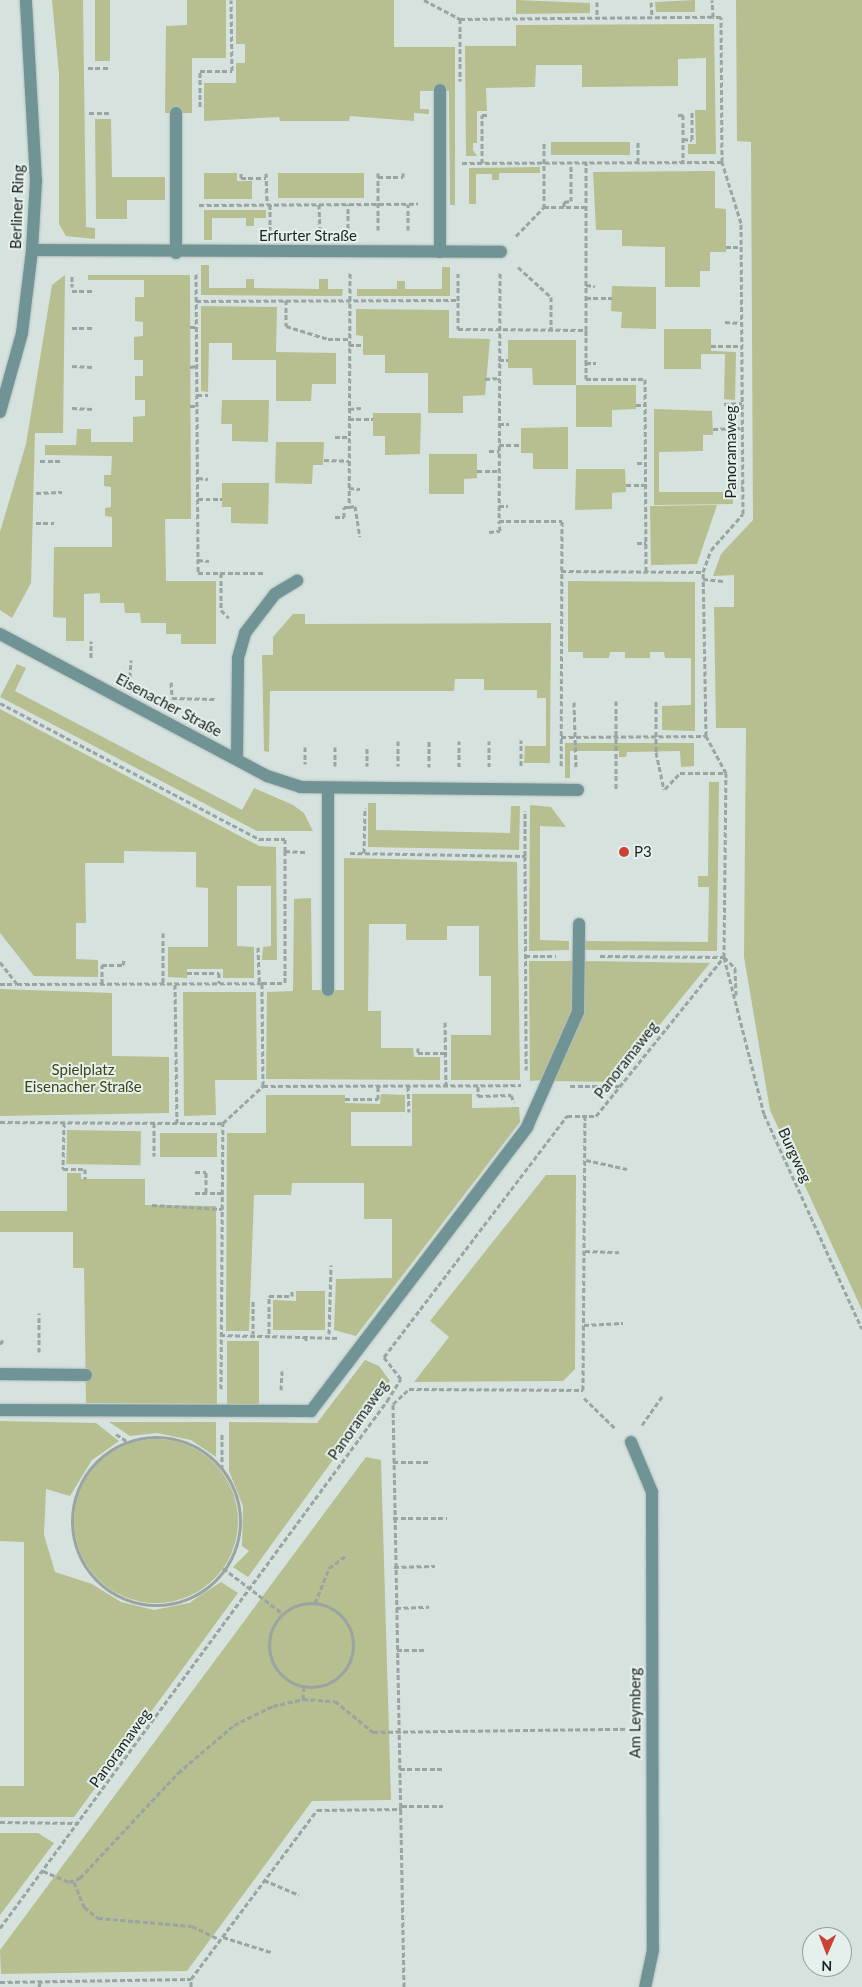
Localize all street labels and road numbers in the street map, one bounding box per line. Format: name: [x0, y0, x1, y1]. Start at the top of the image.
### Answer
street label: Berliner Ring: [7, 164, 27, 250]
street label: Erfurter Straße: [259, 227, 357, 245]
street label: Panoramaweg: [722, 405, 740, 499]
street label: Eisenacher Straße: [113, 669, 225, 741]
street label: Panoramaweg: [590, 1018, 662, 1102]
street label: Burgweg: [775, 1125, 815, 1185]
street label: Panoramaweg: [324, 1377, 392, 1463]
street label: Am Leymberg: [626, 1668, 644, 1758]
street label: Panoramaweg: [85, 1705, 155, 1791]

